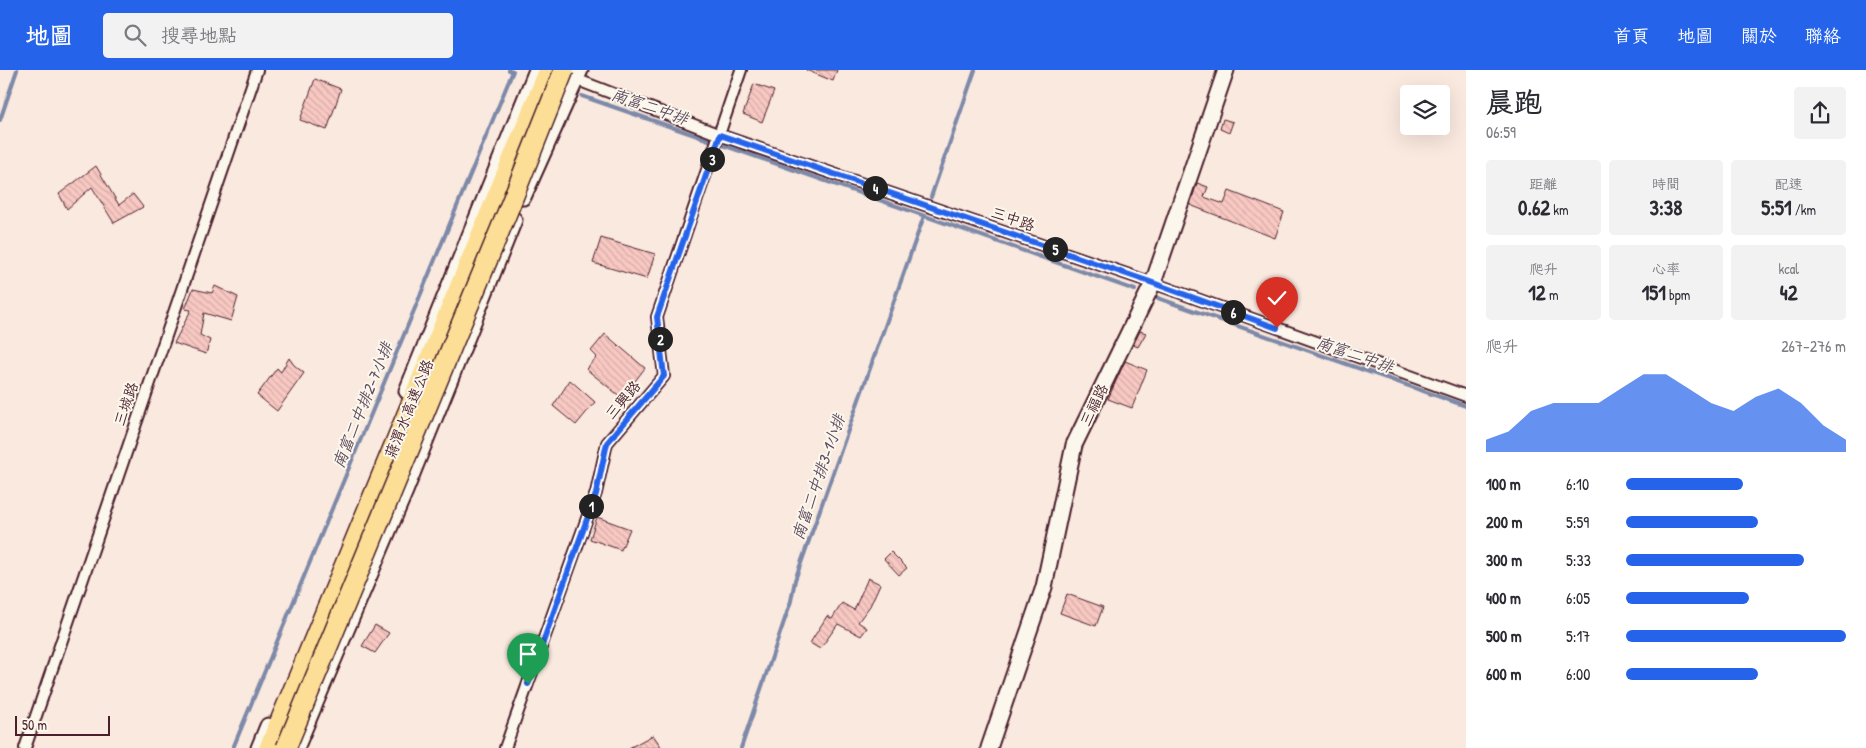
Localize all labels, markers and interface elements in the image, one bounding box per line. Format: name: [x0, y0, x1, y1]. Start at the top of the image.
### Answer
search box: [103, 13, 453, 58]
text: 地圖: [25, 19, 73, 51]
icon: search: [121, 21, 149, 49]
text: 搜尋地點: [161, 22, 237, 48]
text: 首頁: [1613, 23, 1649, 48]
text: 地圖: [1677, 23, 1713, 48]
text: 關於: [1741, 23, 1777, 48]
text: 聯絡: [1805, 23, 1841, 48]
water label: 南富二中排: [609, 83, 693, 130]
text: 晨跑: [1486, 83, 1542, 121]
map controls: [1400, 85, 1450, 135]
button: layers: [1400, 85, 1450, 135]
button: share: [1794, 87, 1846, 139]
text: 06:59: [1486, 121, 1516, 143]
pin: 3: [700, 146, 724, 172]
text: 3: [709, 150, 716, 169]
text: 距離: [1529, 174, 1557, 193]
text: 時間: [1652, 174, 1680, 193]
text: 配速: [1775, 174, 1803, 193]
pin: 4: [862, 176, 888, 200]
text: 4: [873, 179, 878, 198]
text: 0.62: [1518, 193, 1550, 222]
text: 3:38: [1650, 193, 1682, 222]
text: 5:51: [1761, 193, 1792, 222]
text: km: [1550, 200, 1569, 219]
text: /km: [1792, 200, 1816, 219]
street label: 三中路: [988, 201, 1038, 236]
pin: 5: [1042, 236, 1068, 262]
text: 5: [1053, 240, 1058, 259]
text: 爬升: [1529, 259, 1557, 278]
text: 心率: [1652, 259, 1680, 278]
text: kcal: [1778, 259, 1799, 278]
pin: [1256, 277, 1298, 328]
text: 12: [1528, 278, 1546, 307]
text: 151: [1642, 278, 1666, 307]
text: 42: [1780, 278, 1798, 307]
icon: check: [1263, 284, 1291, 312]
text: m: [1546, 285, 1558, 304]
text: bpm: [1666, 285, 1690, 304]
pin: 6: [1220, 300, 1246, 324]
text: 6: [1231, 303, 1236, 322]
pin: 2: [648, 326, 672, 352]
text: 2: [657, 330, 664, 349]
water label: 南富二中排: [1314, 331, 1398, 378]
text: 爬升: [1486, 335, 1518, 357]
text: 267–276 m: [1781, 335, 1846, 357]
water label: 南富二中排2-7小排: [327, 337, 398, 471]
street label: 蔣渭水高速公路: [379, 356, 438, 461]
street label: 三興路: [600, 376, 645, 424]
street label: 三城路: [108, 379, 143, 429]
street label: 三福路: [1074, 380, 1113, 430]
water label: 南富二中排3-1小排: [786, 409, 850, 543]
text: 100 m: [1486, 473, 1521, 495]
text: 6:10: [1566, 473, 1589, 495]
pin: 1: [578, 494, 604, 518]
text: 1: [589, 497, 594, 516]
text: 200 m: [1486, 511, 1522, 533]
text: 5:59: [1566, 511, 1589, 533]
text: 300 m: [1486, 549, 1522, 571]
text: 5:33: [1566, 549, 1591, 571]
text: 400 m: [1486, 587, 1521, 609]
text: 6:05: [1566, 587, 1590, 609]
text: 500 m: [1486, 625, 1522, 647]
text: 5:17: [1566, 625, 1590, 647]
pin: [507, 633, 549, 684]
icon: arrive: [514, 640, 542, 668]
text: 600 m: [1486, 663, 1521, 685]
text: 6:00: [1566, 663, 1590, 685]
scale bar: [15, 713, 110, 736]
text: 50 m: [22, 715, 47, 734]

